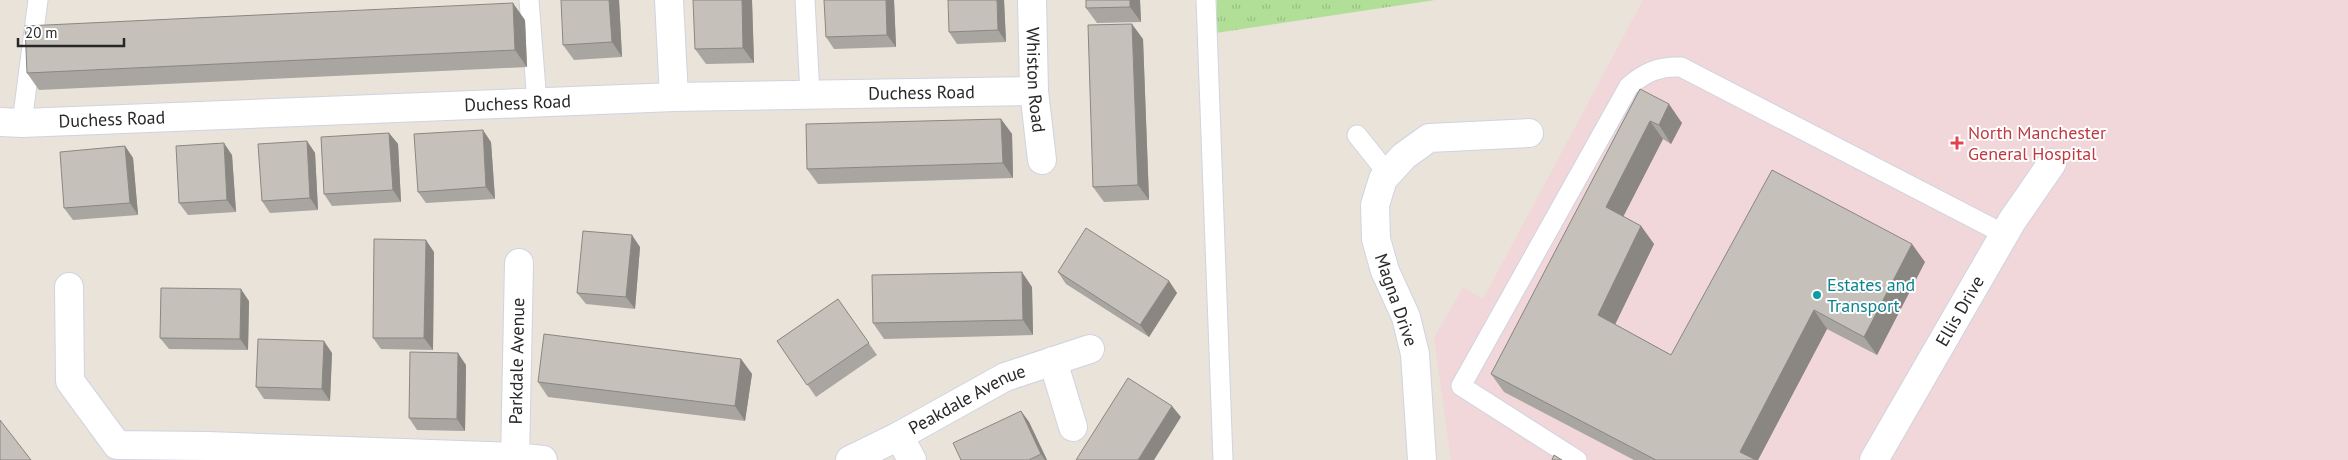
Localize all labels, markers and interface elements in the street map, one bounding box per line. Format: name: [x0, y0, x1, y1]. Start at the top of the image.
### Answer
scale bar: [18, 15, 124, 47]
text: 20 m: [25, 23, 58, 42]
street label: Whiston Road: [1022, 27, 1051, 134]
street label: Duchess Road: [868, 80, 975, 105]
street label: Duchess Road: [464, 89, 571, 116]
street label: Duchess Road: [58, 105, 166, 133]
place label: North Manchester General Hospital: [1968, 121, 2106, 165]
marker: North Manchester General Hospital: [1950, 136, 1964, 150]
street label: Magna Drive: [1370, 250, 1423, 349]
street label: Ellis Drive: [1930, 271, 1989, 350]
place label: Estates and Transport: [1827, 273, 1915, 317]
marker: Estates and Transport: [1811, 289, 1823, 301]
street label: Parkdale Avenue: [504, 297, 529, 425]
street label: Peakdale Avenue: [904, 359, 1028, 439]

